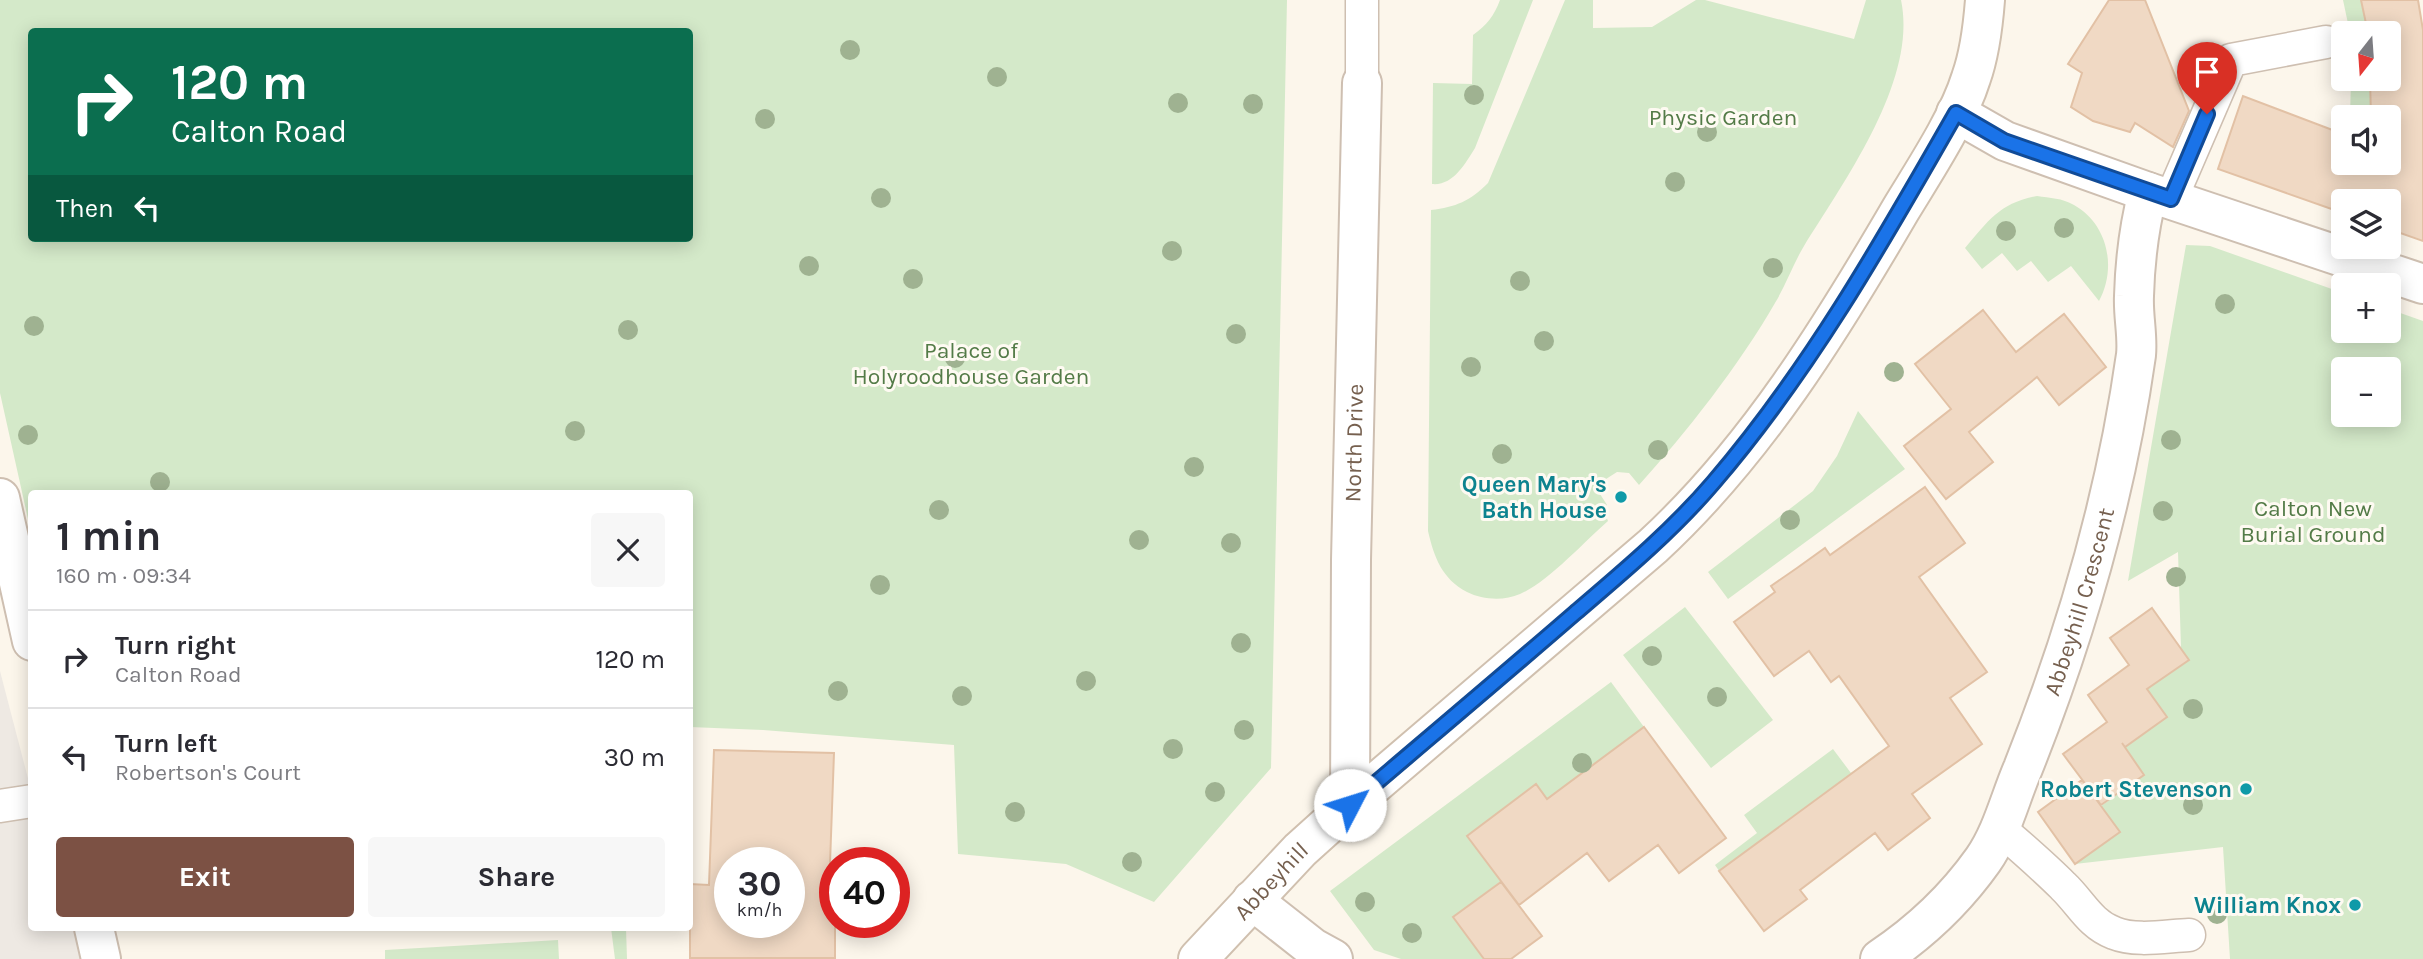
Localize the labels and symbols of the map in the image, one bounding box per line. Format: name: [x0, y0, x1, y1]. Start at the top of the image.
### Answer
north arrow: [2331, 21, 2401, 91]
pin: [2177, 42, 2237, 114]
park label: Physic Garden: [1649, 104, 1797, 131]
park label: Palace of Holyroodhouse Garden: [852, 337, 1090, 390]
street label: North Drive: [1339, 384, 1369, 503]
place label: Queen Mary's Bath House: [1462, 471, 1607, 524]
marker: Queen Mary's Bath House: [1613, 489, 1629, 505]
park label: Calton New Burial Ground: [2240, 495, 2386, 548]
street label: Abbeyhill Crescent: [2038, 505, 2120, 699]
position arrow: [1313, 768, 1387, 842]
place label: Robert Stevenson: [2040, 776, 2232, 803]
marker: Robert Stevenson: [2238, 781, 2254, 797]
street label: Abbeyhill: [1228, 836, 1314, 925]
speed limit sign: 40: [819, 847, 910, 938]
place label: William Knox: [2194, 892, 2341, 919]
marker: William Knox: [2347, 897, 2363, 913]

